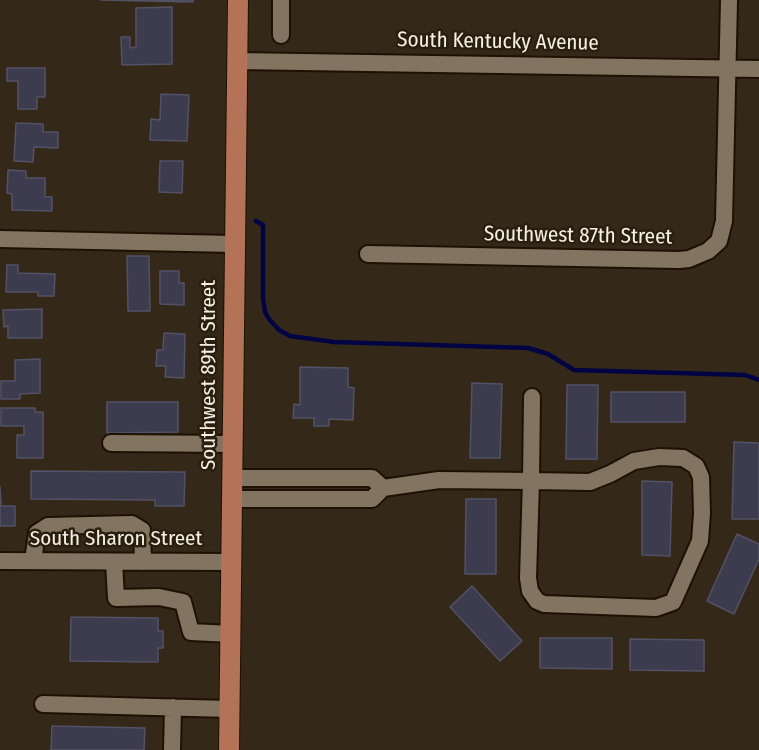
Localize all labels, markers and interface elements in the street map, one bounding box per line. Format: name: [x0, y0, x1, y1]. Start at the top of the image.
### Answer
street label: South Kentucky Avenue: [397, 28, 599, 56]
street label: Southwest 87th Street: [484, 222, 672, 250]
street label: Southwest 89th Street: [196, 280, 222, 470]
street label: South Sharon Street: [30, 526, 202, 552]

